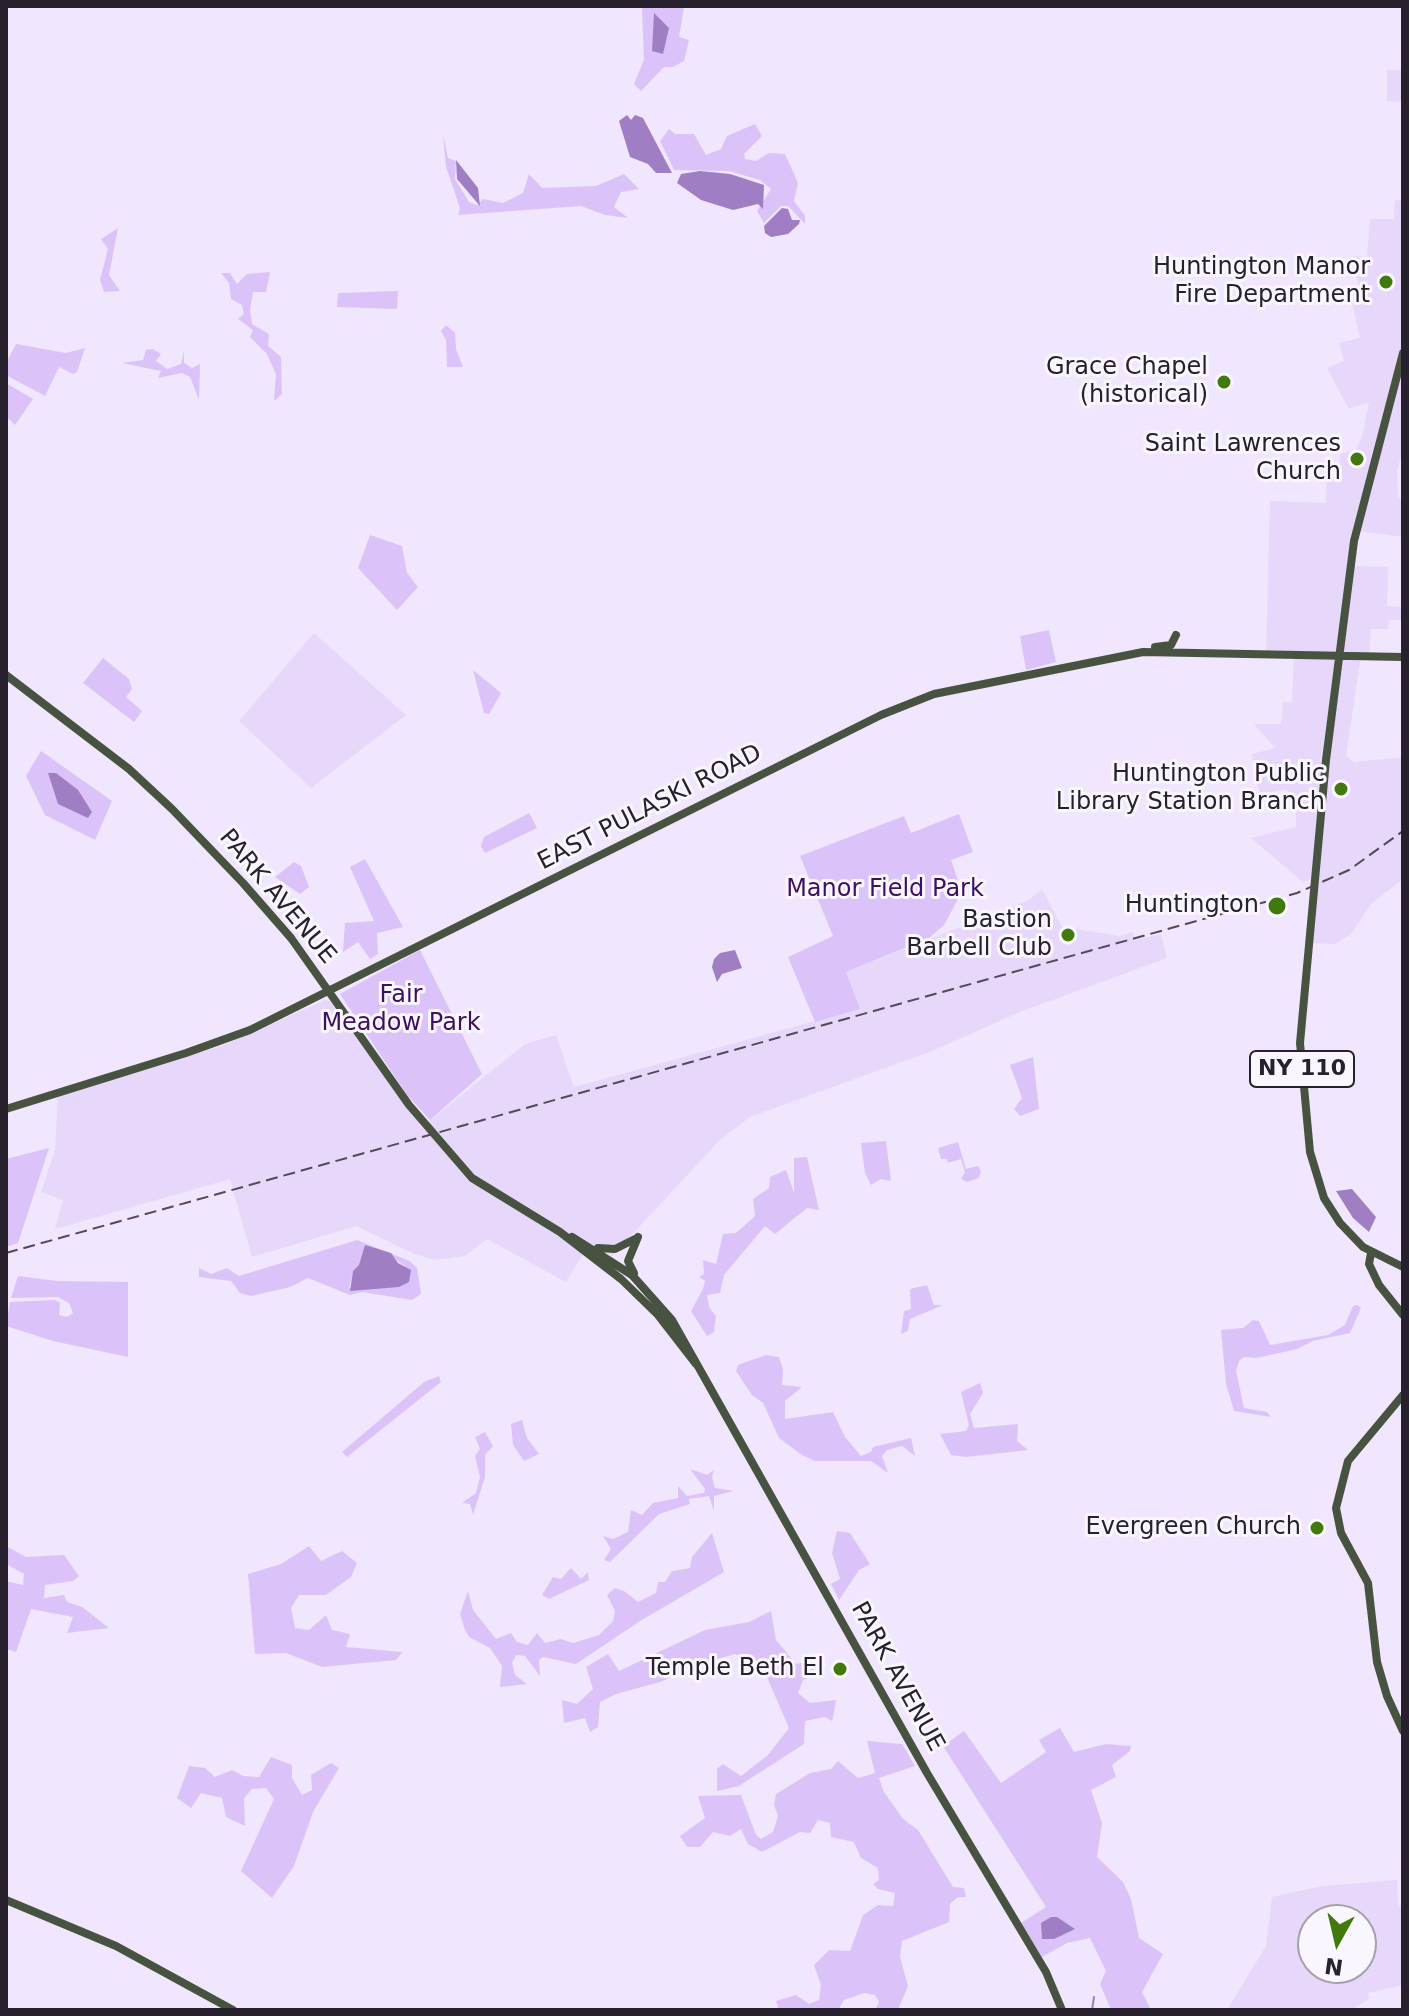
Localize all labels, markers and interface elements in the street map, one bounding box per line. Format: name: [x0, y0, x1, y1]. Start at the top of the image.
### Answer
place label: Huntington Manor Fire Department: [1153, 254, 1370, 310]
marker: Huntington Manor Fire Department: [1377, 273, 1395, 291]
place label: Grace Chapel (historical): [1046, 354, 1208, 410]
marker: Grace Chapel (historical): [1215, 373, 1233, 391]
place label: Saint Lawrences Church: [1145, 431, 1341, 487]
marker: Saint Lawrences Church: [1348, 450, 1366, 468]
street label: EAST PULASKI ROAD: [533, 739, 767, 877]
place label: Huntington Public Library Station Branch: [1056, 761, 1325, 817]
marker: Huntington Public Library Station Branch: [1332, 780, 1350, 798]
street label: PARK AVENUE: [212, 824, 342, 970]
park label: Manor Field Park: [786, 876, 984, 904]
place label: Huntington: [1125, 892, 1259, 920]
marker: Huntington: [1266, 895, 1288, 917]
place label: Bastion Barbell Club: [906, 907, 1052, 963]
marker: Bastion Barbell Club: [1059, 926, 1077, 944]
park label: Fair Meadow Park: [321, 982, 481, 1038]
road number: NY 110: [1250, 1051, 1354, 1087]
place label: Evergreen Church: [1086, 1514, 1301, 1542]
marker: Evergreen Church: [1308, 1519, 1326, 1537]
street label: PARK AVENUE: [844, 1597, 950, 1757]
place label: Temple Beth El: [646, 1655, 824, 1683]
marker: Temple Beth El: [831, 1660, 849, 1678]
north arrow: [1297, 1904, 1377, 1984]
text: N: [1323, 1953, 1345, 1980]

